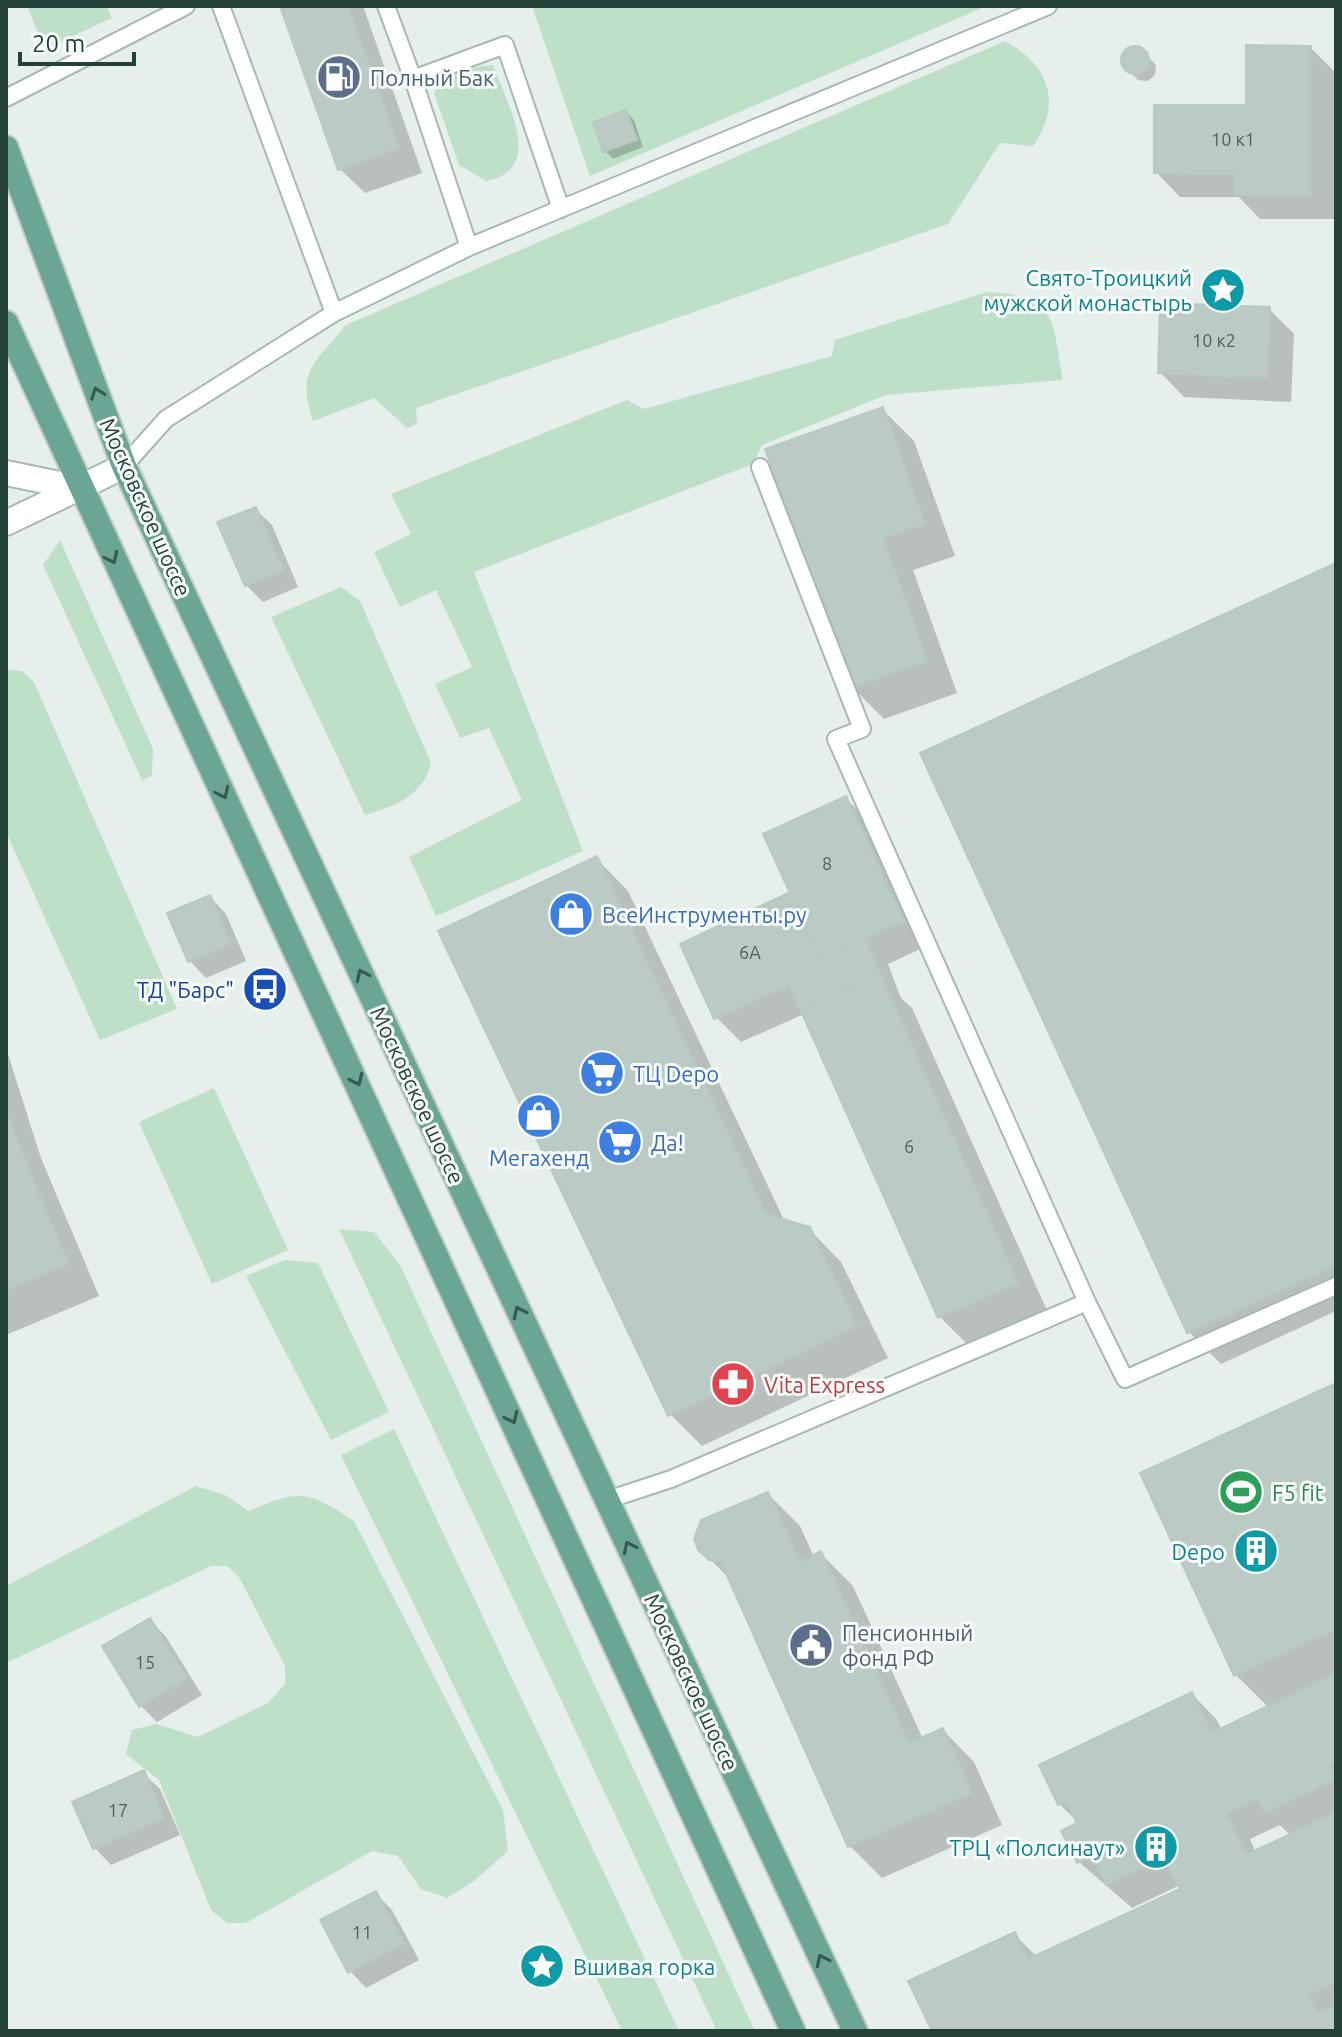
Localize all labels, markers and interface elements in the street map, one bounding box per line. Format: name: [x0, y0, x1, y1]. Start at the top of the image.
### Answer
scale bar: [20, 16, 134, 66]
text: 20 m: [32, 30, 85, 57]
fuel station icon: Полный Бак: [315, 53, 363, 101]
place label: Полный Бак: [370, 65, 494, 90]
house number: 10 к1: [1211, 129, 1255, 149]
place label: Свято-Троицкий мужской монастырь: [983, 265, 1192, 315]
place icon: Свято-Троицкий мужской монастырь: [1199, 266, 1247, 314]
house number: 10 к2: [1192, 330, 1236, 350]
one-way arrow: [90, 386, 107, 400]
street label: Московское шоссе: [95, 414, 197, 600]
one-way arrow: [102, 550, 118, 565]
one-way arrow: [213, 785, 229, 800]
house number: 8: [822, 853, 832, 873]
shop icon: ВсеИнструменты.ру: [547, 890, 595, 938]
place label: ВсеИнструменты.ру: [602, 902, 807, 927]
house number: 6А: [739, 942, 761, 962]
bus stop icon: ТД "Барс": [241, 965, 289, 1013]
one-way arrow: [356, 968, 372, 983]
place label: ТД "Барс": [137, 977, 234, 1002]
street label: Московское шоссе: [366, 1002, 470, 1188]
supermarket icon: ТЦ Depo: [578, 1049, 626, 1097]
place label: ТЦ Depo: [633, 1061, 719, 1086]
one-way arrow: [347, 1071, 363, 1086]
shop icon: Мегахенд: [515, 1092, 563, 1140]
supermarket icon: Да!: [596, 1118, 644, 1166]
place label: Да!: [651, 1130, 684, 1155]
house number: 6: [904, 1136, 914, 1156]
place label: Мегахенд: [489, 1145, 589, 1170]
one-way arrow: [513, 1305, 529, 1320]
pharmacy icon: Vita Express: [709, 1360, 757, 1408]
place label: Vita Express: [764, 1372, 885, 1397]
one-way arrow: [502, 1410, 518, 1424]
sports icon: F5 fit: [1217, 1468, 1265, 1516]
place label: F5 fit: [1272, 1480, 1324, 1505]
building icon: Depo: [1232, 1527, 1280, 1575]
place label: Depo: [1172, 1539, 1225, 1564]
one-way arrow: [623, 1541, 639, 1556]
street label: Московское шоссе: [640, 1589, 744, 1775]
place label: Пенсионный фонд РФ: [842, 1620, 973, 1670]
public building icon: Пенсионный фонд РФ: [787, 1621, 835, 1669]
house number: 15: [135, 1652, 155, 1672]
house number: 17: [108, 1800, 128, 1820]
building icon: ТРЦ «Полсинаут»: [1132, 1823, 1180, 1871]
place label: ТРЦ «Полсинаут»: [949, 1835, 1125, 1860]
house number: 11: [352, 1922, 372, 1942]
place icon: Вшивая горка: [518, 1942, 566, 1990]
place label: Вшивая горка: [573, 1954, 715, 1979]
one-way arrow: [816, 1954, 832, 1969]

